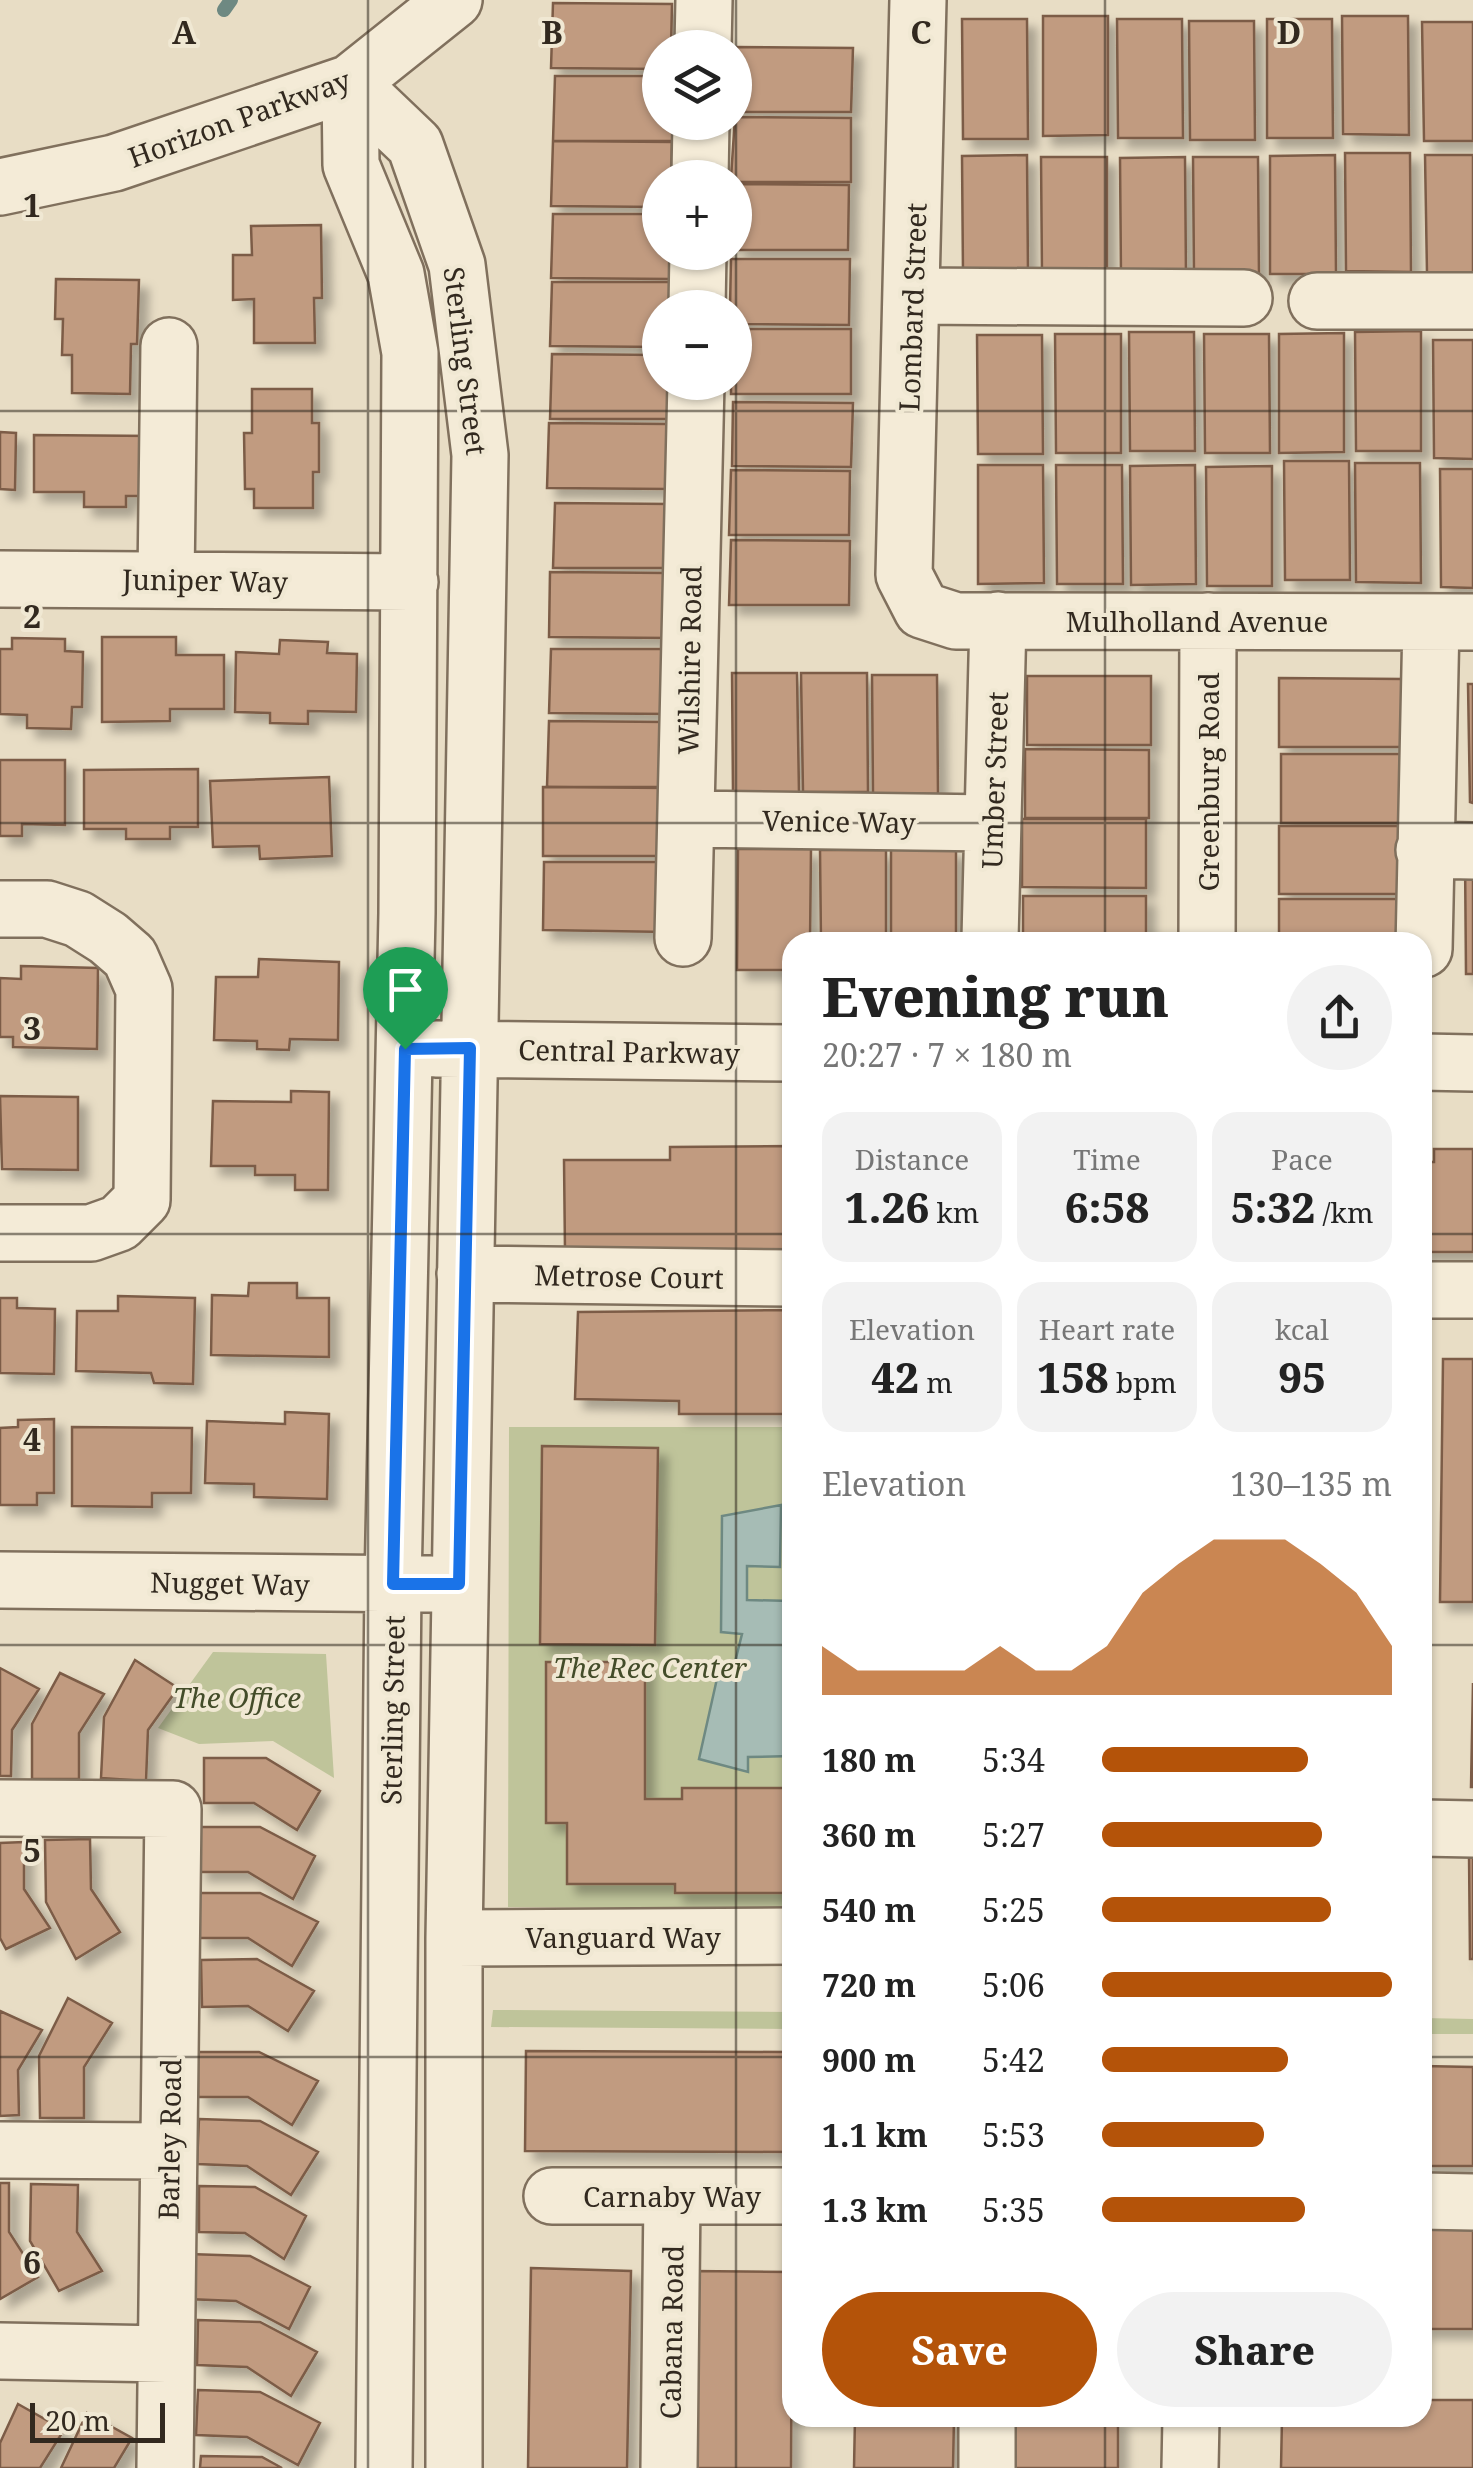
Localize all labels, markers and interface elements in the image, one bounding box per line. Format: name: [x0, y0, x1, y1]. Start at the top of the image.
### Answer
text: A: [172, 10, 197, 53]
text: B: [541, 10, 563, 53]
text: C: [910, 10, 932, 53]
text: D: [1277, 10, 1301, 53]
map controls: [642, 30, 752, 400]
button: layers: [642, 30, 752, 140]
street label: Horizon Parkway: [123, 60, 355, 176]
button: +: [642, 160, 752, 270]
text: 1: [23, 183, 41, 226]
street label: Lombard Street: [889, 202, 935, 412]
street label: Sterling Street: [436, 265, 496, 457]
button: −: [642, 290, 752, 400]
street label: Juniper Way: [121, 560, 288, 600]
street label: Wilshire Road: [668, 565, 710, 755]
text: 2: [23, 594, 41, 637]
street label: Mulholland Avenue: [1066, 602, 1328, 640]
street label: Greenburg Road: [1189, 672, 1227, 892]
street label: Umber Street: [972, 691, 1016, 869]
street label: Venice Way: [762, 801, 916, 841]
pin: [363, 947, 448, 1050]
text: Evening run: [822, 958, 1169, 1033]
icon: arrive: [378, 962, 433, 1017]
button: share: [1287, 965, 1392, 1070]
text: 3: [23, 1006, 41, 1049]
street label: Central Parkway: [518, 1030, 740, 1072]
text: 20:27 · 7 × 180 m: [822, 1033, 1072, 1076]
text: Distance: [855, 1140, 969, 1178]
text: Time: [1073, 1140, 1141, 1178]
text: Pace: [1271, 1140, 1333, 1178]
text: 1.26: [845, 1178, 929, 1235]
text: 6:58: [1065, 1178, 1149, 1235]
text: 5:32: [1231, 1178, 1315, 1235]
text: km: [929, 1193, 979, 1231]
text: /km: [1315, 1193, 1373, 1231]
street label: Metrose Court: [534, 1255, 724, 1297]
text: Elevation: [849, 1310, 975, 1348]
text: Heart rate: [1039, 1310, 1175, 1348]
text: kcal: [1275, 1310, 1329, 1348]
text: 42: [871, 1348, 919, 1405]
text: 158: [1037, 1348, 1109, 1405]
text: 95: [1278, 1348, 1326, 1405]
text: m: [919, 1363, 953, 1401]
text: bpm: [1109, 1363, 1177, 1401]
text: 4: [23, 1417, 41, 1460]
text: Elevation: [822, 1462, 966, 1505]
text: 130–135 m: [1230, 1462, 1392, 1505]
street label: Nugget Way: [150, 1563, 310, 1603]
street label: Sterling Street: [371, 1615, 413, 1805]
park label: The Rec Center: [553, 1648, 748, 1686]
park label: The Office: [173, 1678, 301, 1716]
text: 180 m: [822, 1738, 916, 1781]
text: 5:34: [982, 1738, 1045, 1781]
text: 360 m: [822, 1813, 916, 1856]
text: 5:27: [982, 1813, 1045, 1856]
text: 5: [23, 1828, 41, 1871]
text: 540 m: [822, 1888, 916, 1931]
text: 5:25: [982, 1888, 1045, 1931]
street label: Vanguard Way: [525, 1918, 721, 1956]
text: 720 m: [822, 1963, 916, 2006]
text: 5:06: [982, 1963, 1045, 2006]
text: 900 m: [822, 2038, 916, 2081]
text: 5:42: [982, 2038, 1045, 2081]
street label: Barley Road: [149, 2058, 189, 2220]
text: 1.1 km: [822, 2113, 928, 2156]
text: 5:53: [982, 2113, 1045, 2156]
street label: Carnaby Way: [583, 2177, 761, 2215]
text: 1.3 km: [822, 2188, 928, 2231]
text: 5:35: [982, 2188, 1045, 2231]
text: 6: [23, 2240, 41, 2283]
street label: Cabana Road: [650, 2244, 692, 2420]
button: Save: [822, 2292, 1097, 2407]
button: Share: [1117, 2292, 1392, 2407]
scale bar: [30, 2398, 165, 2442]
text: 20 m: [45, 2401, 110, 2439]

